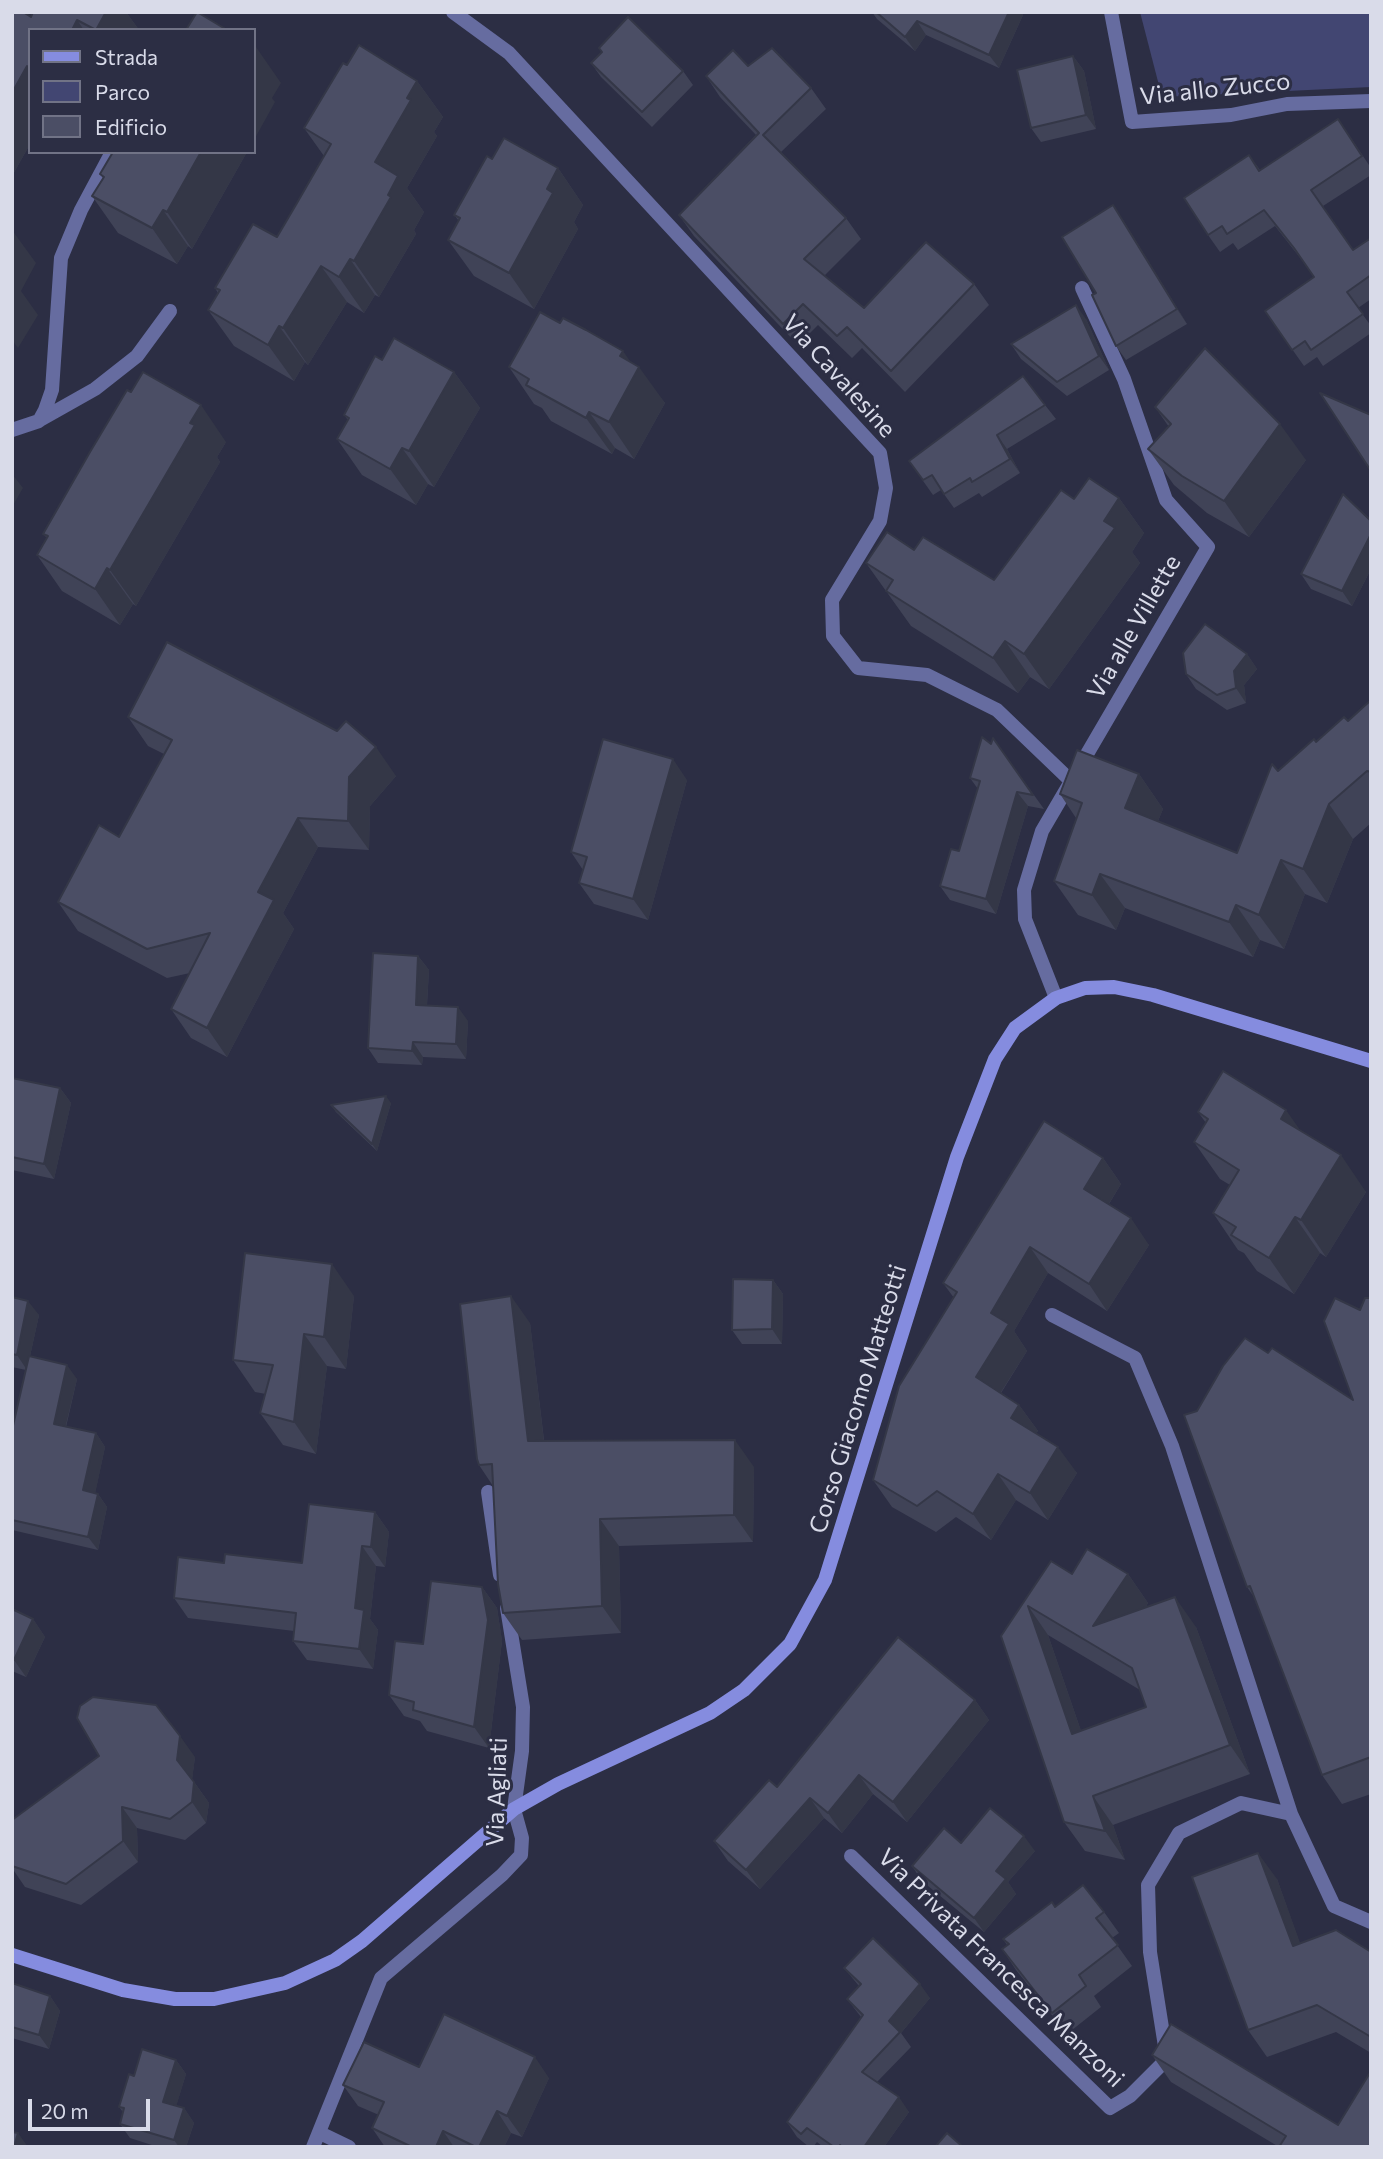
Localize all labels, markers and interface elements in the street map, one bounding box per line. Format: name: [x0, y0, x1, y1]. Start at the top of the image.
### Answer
legend: [28, 28, 256, 154]
text: Strada: [95, 44, 158, 69]
street label: Via allo Zucco: [1138, 67, 1292, 111]
text: Parco: [95, 79, 150, 104]
text: Edificio: [95, 114, 167, 139]
street label: Via Cavalesine: [776, 309, 902, 443]
street label: Via alle Villette: [1081, 550, 1187, 704]
street label: Corso Giacomo Matteotti: [803, 1261, 913, 1537]
street label: Via Agliati: [481, 1737, 513, 1847]
street label: Via Privata Francesca Manzoni: [872, 1843, 1130, 2093]
scale bar: [32, 2086, 154, 2130]
text: 20 m: [41, 2098, 89, 2123]

